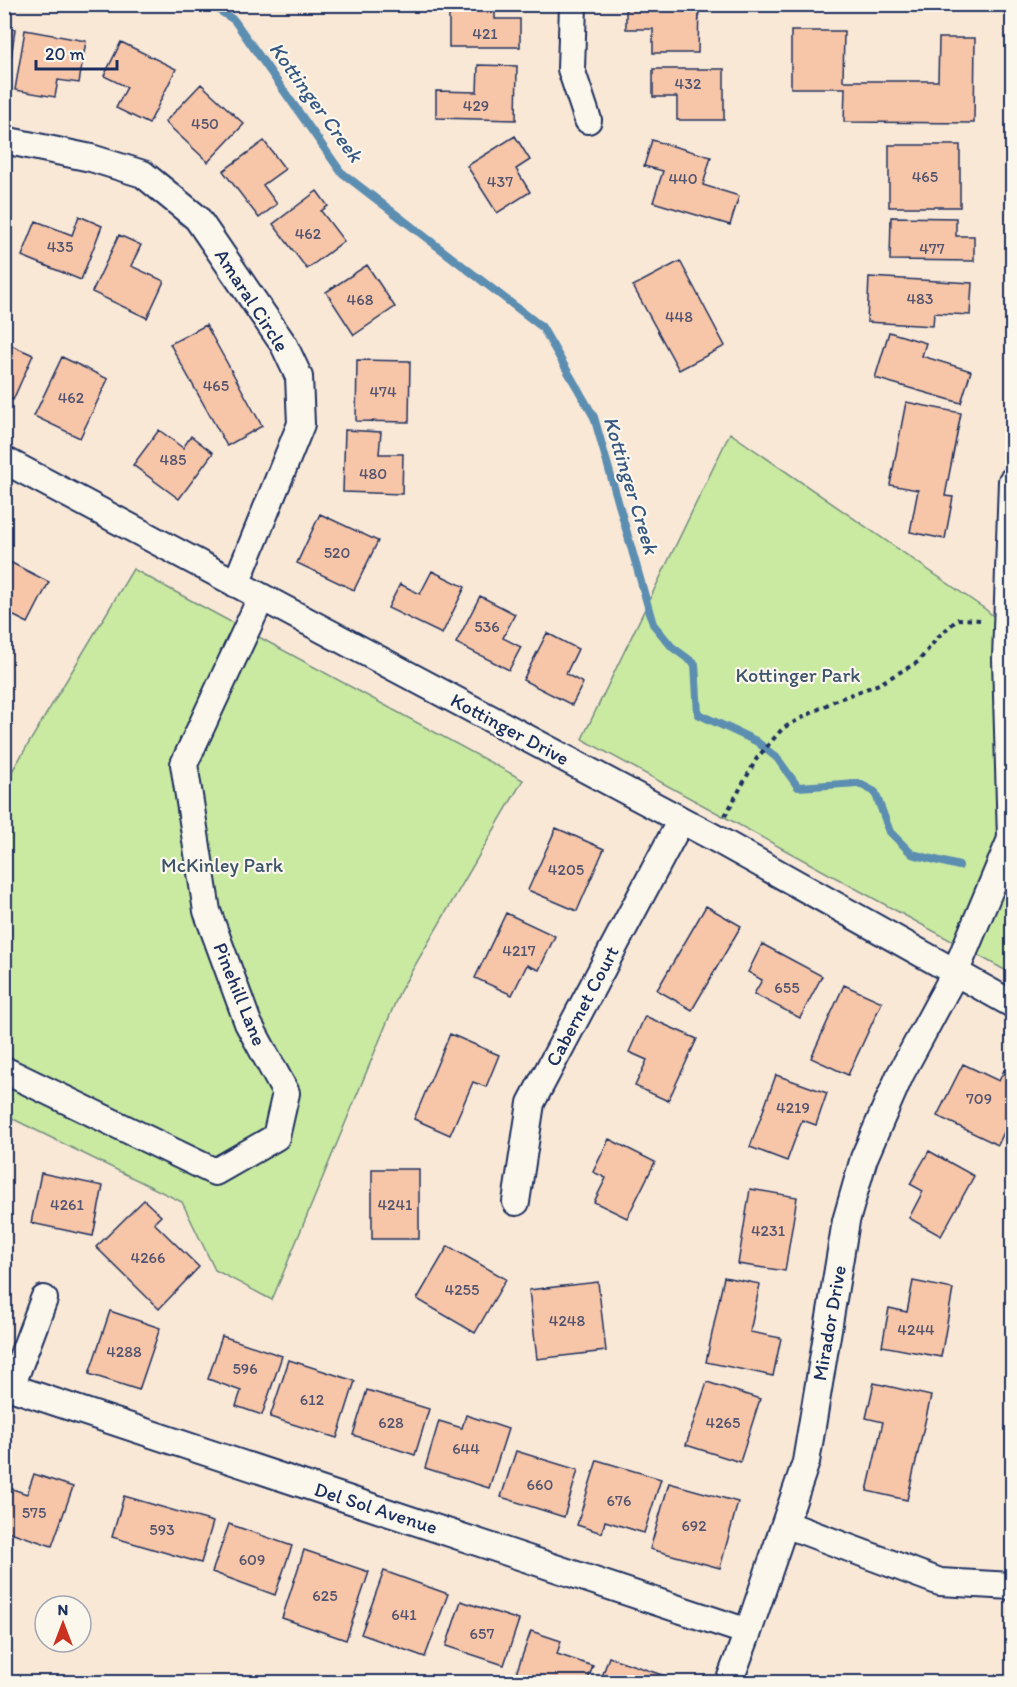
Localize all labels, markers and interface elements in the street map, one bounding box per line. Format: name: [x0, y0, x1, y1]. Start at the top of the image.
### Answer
house number: 421: [472, 24, 498, 43]
scale bar: [36, 33, 117, 71]
water label: Kottinger Creek: [264, 37, 369, 168]
text: 20 m: [45, 43, 85, 65]
house number: 432: [675, 74, 702, 93]
house number: 429: [463, 96, 489, 115]
house number: 450: [191, 114, 219, 133]
house number: 465: [912, 167, 938, 186]
house number: 440: [668, 169, 698, 188]
house number: 437: [487, 172, 513, 191]
house number: 462: [295, 224, 322, 243]
house number: 435: [47, 237, 73, 256]
house number: 477: [919, 239, 945, 258]
street label: Amaral Circle: [210, 244, 294, 356]
house number: 483: [906, 289, 934, 308]
house number: 468: [347, 290, 374, 309]
house number: 448: [665, 307, 693, 326]
house number: 465: [203, 376, 229, 395]
house number: 474: [369, 382, 397, 401]
house number: 462: [58, 388, 85, 407]
water label: Kottinger Creek: [599, 413, 665, 558]
house number: 485: [160, 450, 186, 469]
house number: 480: [359, 464, 387, 483]
house number: 520: [324, 543, 350, 562]
house number: 536: [474, 617, 500, 636]
park label: Kottinger Park: [735, 663, 861, 687]
street label: Kottinger Drive: [447, 688, 573, 770]
park label: McKinley Park: [161, 853, 284, 877]
house number: 4205: [548, 860, 584, 879]
street label: Pinehill Lane: [208, 939, 272, 1049]
house number: 4217: [502, 941, 536, 960]
street label: Cabernet Court: [540, 942, 624, 1070]
house number: 655: [774, 978, 800, 997]
house number: 709: [966, 1089, 992, 1108]
house number: 4219: [776, 1098, 810, 1117]
house number: 4261: [50, 1195, 85, 1214]
house number: 4241: [377, 1195, 413, 1214]
house number: 4231: [751, 1221, 786, 1240]
house number: 4266: [131, 1248, 165, 1267]
street label: Mirador Drive: [807, 1263, 851, 1383]
house number: 4255: [445, 1280, 479, 1299]
house number: 4248: [549, 1311, 585, 1330]
house number: 4244: [897, 1320, 935, 1339]
house number: 4288: [106, 1342, 142, 1361]
house number: 596: [232, 1359, 258, 1378]
house number: 612: [300, 1390, 325, 1409]
house number: 628: [378, 1413, 404, 1432]
house number: 4265: [706, 1413, 740, 1432]
house number: 644: [452, 1439, 480, 1458]
house number: 660: [527, 1475, 553, 1494]
street label: Del Sol Avenue: [311, 1477, 441, 1539]
house number: 676: [607, 1491, 631, 1510]
house number: 575: [22, 1503, 46, 1522]
house number: 692: [681, 1516, 707, 1535]
house number: 593: [149, 1520, 175, 1539]
house number: 609: [239, 1550, 265, 1569]
house number: 625: [312, 1586, 338, 1605]
north arrow: [33, 1594, 93, 1654]
text: N: [58, 1600, 68, 1619]
house number: 641: [391, 1605, 417, 1624]
house number: 657: [470, 1624, 494, 1643]

